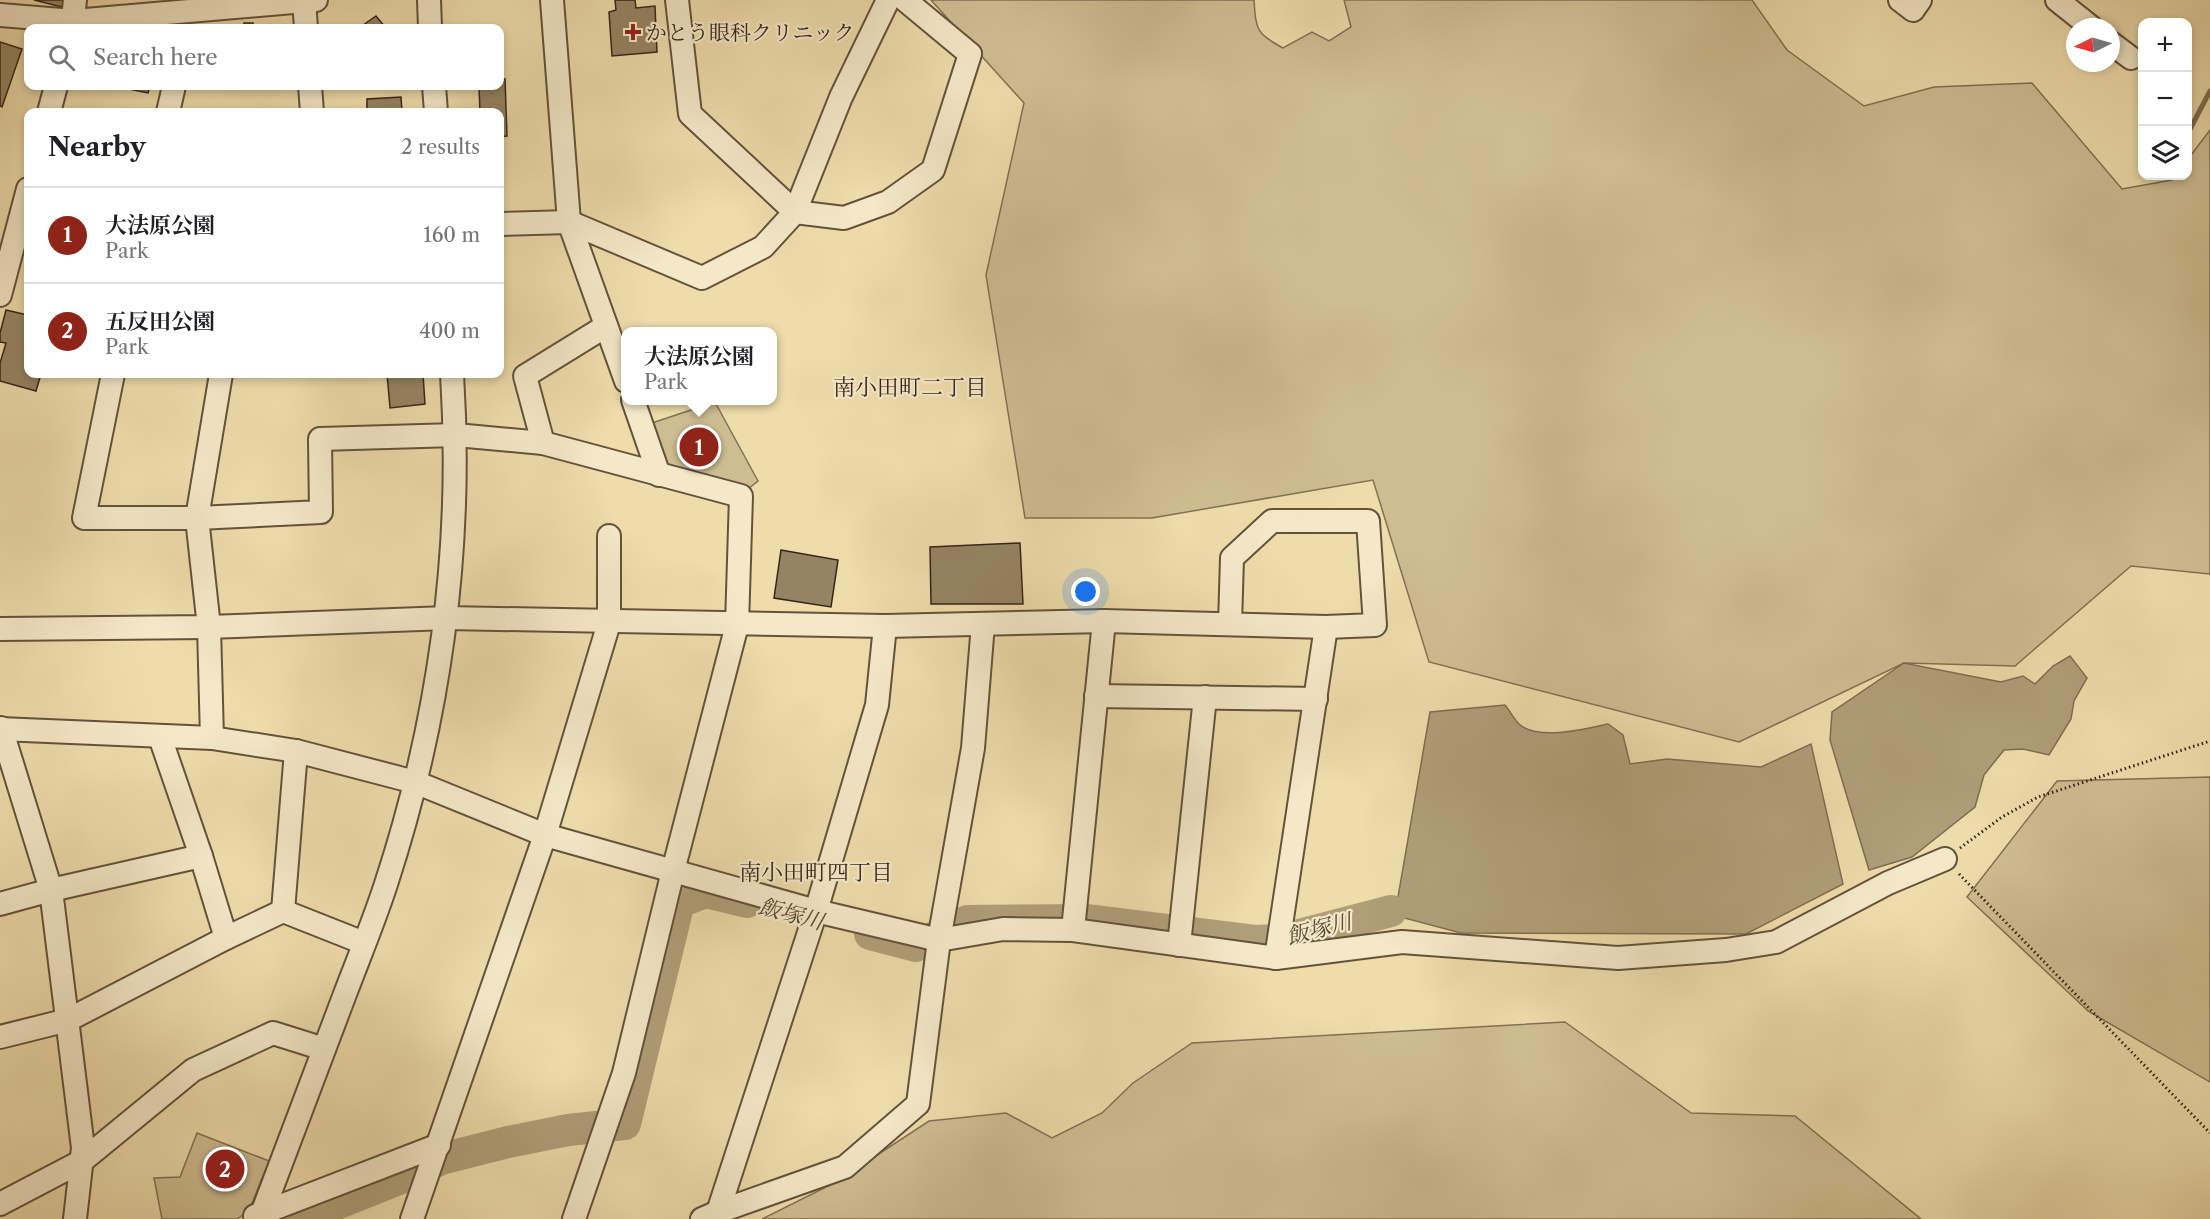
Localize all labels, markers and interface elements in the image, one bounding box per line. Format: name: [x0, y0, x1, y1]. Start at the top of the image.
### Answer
north arrow: [2066, 18, 2120, 72]
map controls: [2138, 18, 2192, 180]
button: +: [2138, 18, 2192, 72]
place label: かとう眼科クリニック: [646, 20, 855, 45]
marker: かとう眼科クリニック: [624, 23, 642, 41]
search box: [24, 24, 504, 90]
icon: search: [45, 41, 78, 74]
text: Search here: [93, 44, 218, 71]
button: −: [2138, 72, 2192, 126]
button: layers: [2138, 126, 2192, 180]
text: Nearby: [48, 131, 146, 163]
text: 2 results: [401, 135, 480, 159]
text: 大法原公園: [105, 212, 215, 239]
text: 1: [63, 223, 72, 247]
text: 160 m: [423, 223, 480, 247]
text: Park: [105, 239, 148, 263]
text: 五反田公園: [105, 308, 215, 335]
text: 2: [62, 319, 73, 343]
text: 400 m: [419, 319, 480, 343]
popup: [621, 327, 777, 405]
text: Park: [105, 335, 148, 359]
text: 大法原公園: [644, 343, 754, 370]
text: Park: [644, 370, 687, 394]
district label: 南小田町二丁目: [833, 374, 987, 401]
pin: 1: [680, 424, 718, 470]
your location: [1071, 577, 1100, 606]
district label: 南小田町四丁目: [739, 859, 893, 886]
water label: 飯塚川: [756, 892, 828, 936]
water label: 飯塚川: [1284, 907, 1356, 950]
pin: 2: [206, 1146, 244, 1192]

